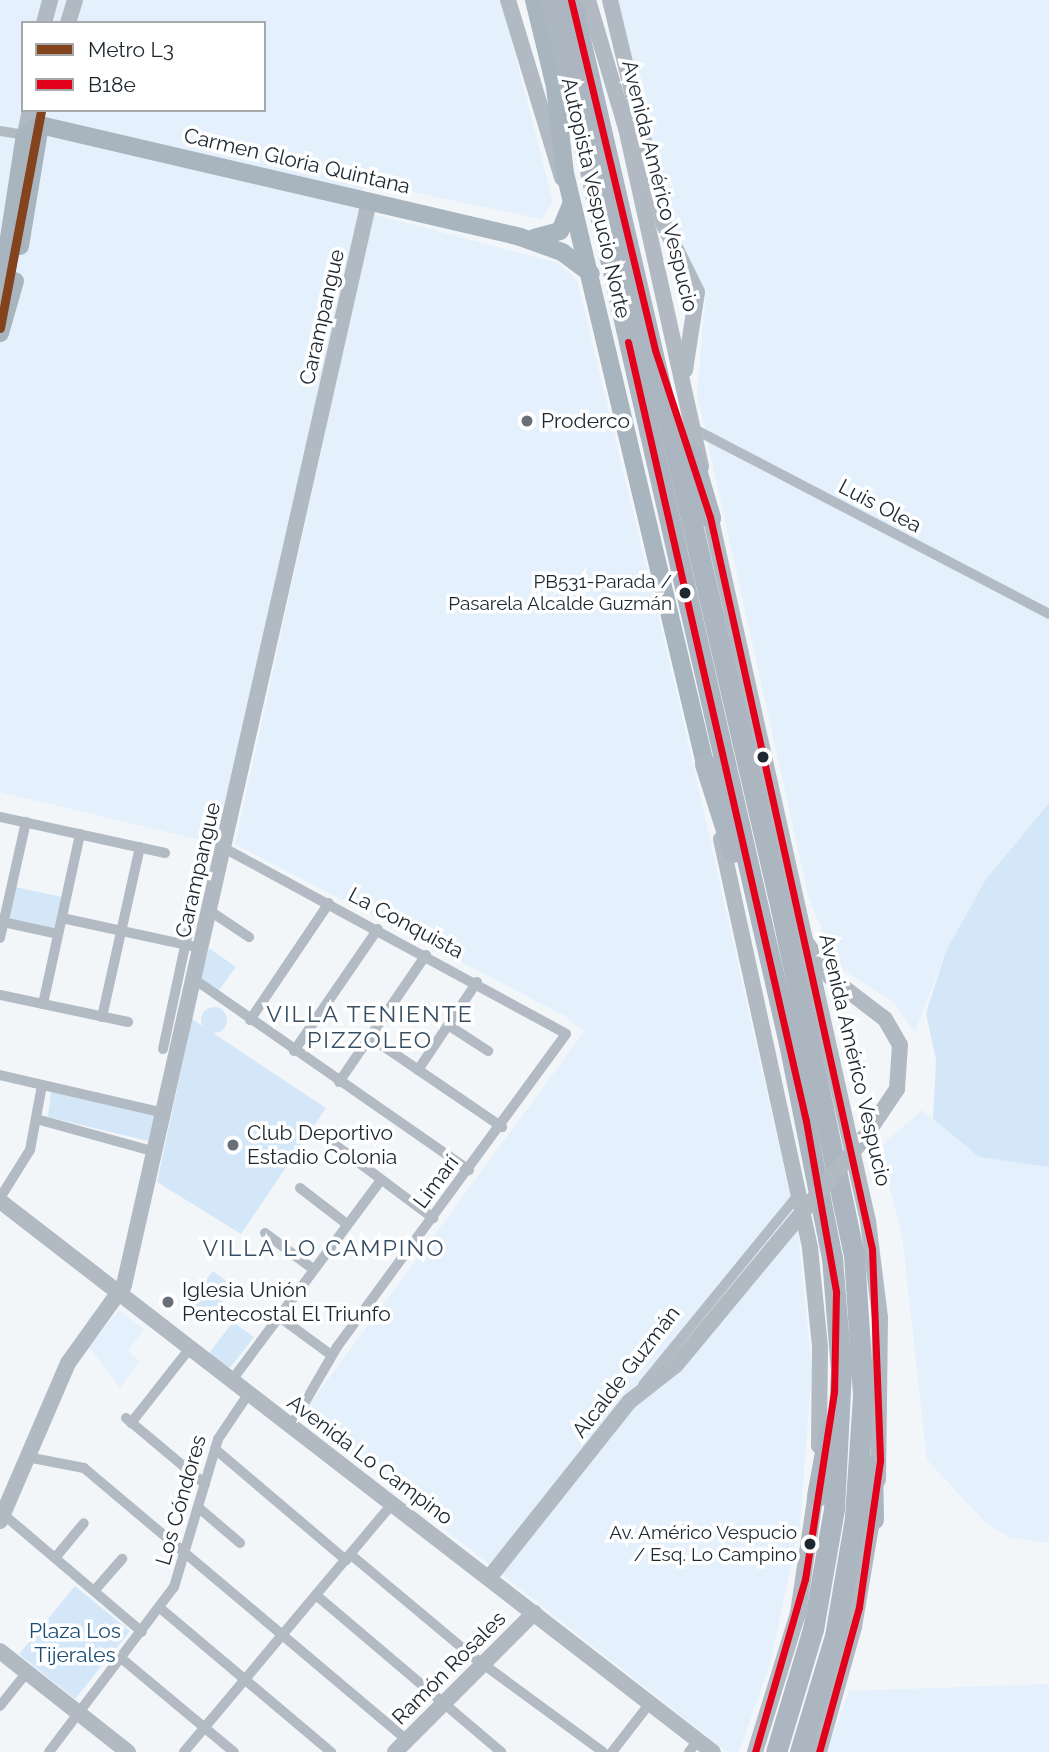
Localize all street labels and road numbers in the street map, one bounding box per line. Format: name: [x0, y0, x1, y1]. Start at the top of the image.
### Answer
street label: Avenida Américo Vespucio: [616, 57, 704, 315]
street label: Autopista Vespucio Norte: [556, 75, 636, 321]
street label: Carmen Gloria Quintana: [181, 123, 413, 199]
street label: Carampangue: [294, 247, 350, 387]
street label: Luis Olea: [834, 474, 926, 538]
street label: Carampangue: [170, 800, 226, 940]
street label: La Conquista: [344, 882, 468, 964]
street label: Avenida Américo Vespucio: [814, 931, 896, 1189]
street label: Limarí: [408, 1151, 464, 1213]
street label: Alcalde Guzmán: [567, 1301, 685, 1443]
street label: Avenida Lo Campino: [282, 1390, 458, 1530]
street label: Los Cóndores: [150, 1432, 212, 1568]
street label: Ramón Rosales: [387, 1606, 511, 1730]

